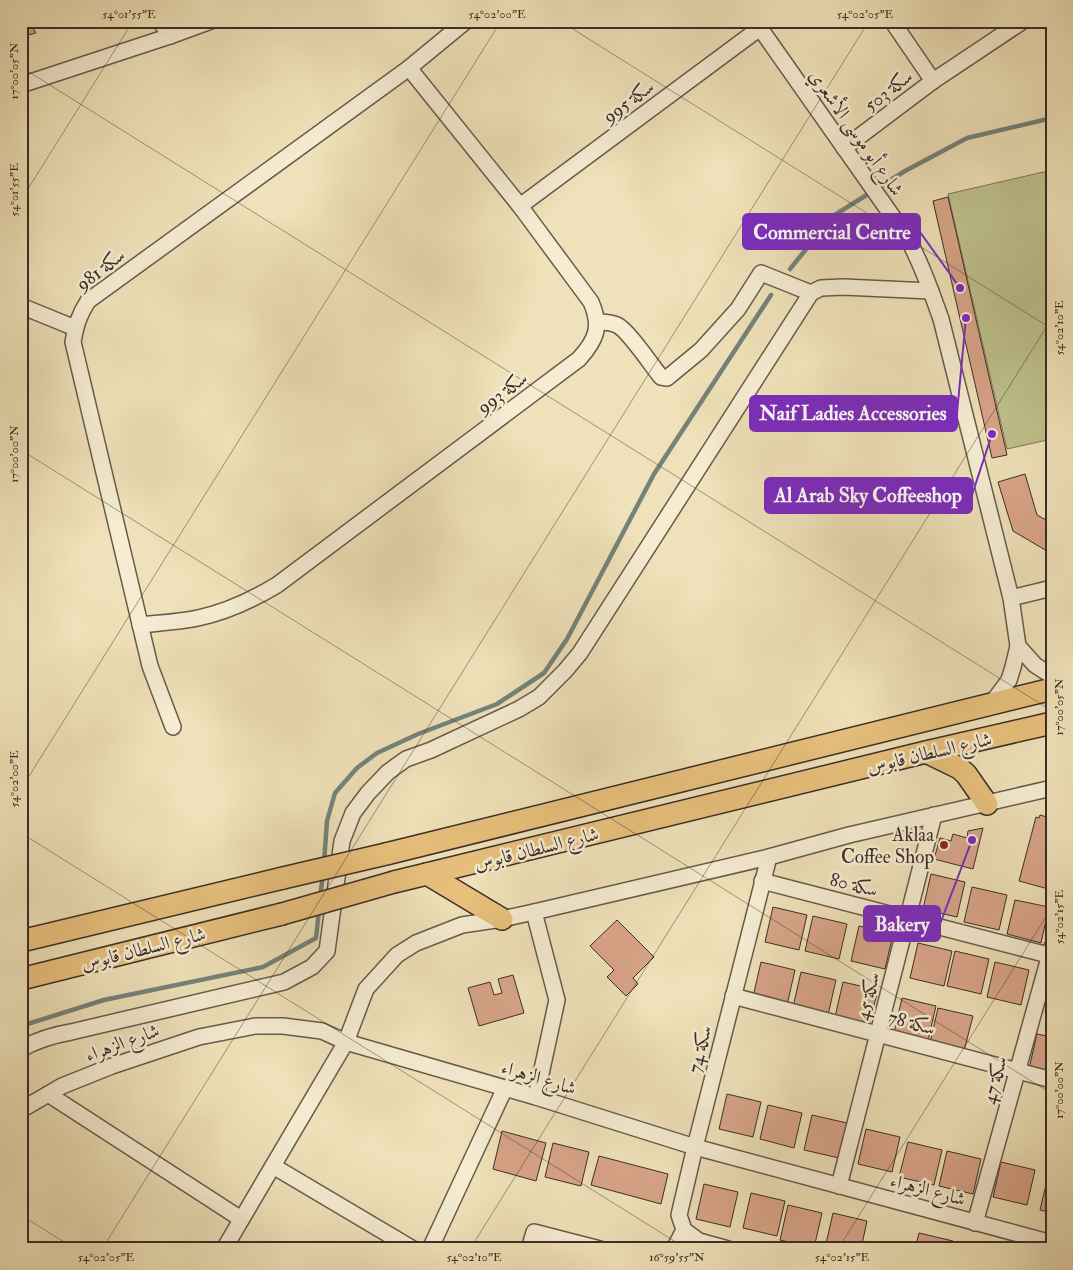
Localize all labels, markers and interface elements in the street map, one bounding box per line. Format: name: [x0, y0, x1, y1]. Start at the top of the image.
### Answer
text: 54°01'55"E: [102, 7, 156, 22]
text: 54°02'00"E: [468, 7, 526, 22]
text: 54°02'05"E: [837, 7, 894, 22]
text: 17°00'05"N: [7, 42, 22, 99]
street label: شارع أبو موسى الأشعري: [801, 63, 910, 202]
street label: سكة 503: [859, 64, 918, 117]
street label: سكة 995: [597, 75, 659, 130]
text: 54°01'55"E: [7, 163, 22, 217]
callout: Commercial Centre: [743, 214, 920, 249]
text: Commercial Centre: [753, 220, 911, 245]
street label: سكة 981: [70, 243, 130, 298]
text: 54°02'10"E: [1052, 300, 1067, 356]
street label: سكة 993: [471, 366, 532, 421]
callout: Naif Ladies Accessories: [750, 396, 957, 431]
text: Naif Ladies Accessories: [758, 401, 947, 426]
text: 17°00'00"N: [7, 425, 22, 483]
callout: Al Arab Sky Coffeeshop: [765, 478, 972, 513]
text: Al Arab Sky Coffeeshop: [773, 483, 962, 509]
text: 17°00'05"N: [1052, 678, 1067, 735]
street label: شارع السلطان قابوس: [864, 727, 995, 782]
text: 54°02'00"E: [7, 750, 22, 808]
street label: شارع السلطان قابوس: [471, 822, 602, 879]
place label: Aklaa Coffee Shop: [841, 823, 934, 870]
marker: Aklaa Coffee Shop: [938, 839, 950, 851]
street label: سكة 80: [827, 867, 880, 902]
text: 54°02'15"E: [1052, 889, 1067, 944]
callout: Bakery: [864, 906, 940, 941]
text: Bakery: [874, 912, 931, 938]
street label: شارع السلطان قابوس: [78, 922, 209, 979]
street label: سكة 45: [850, 970, 885, 1023]
street label: سكة 78: [886, 1005, 938, 1041]
street label: شارع الزهراء: [82, 1018, 164, 1070]
street label: سكة 74: [682, 1023, 717, 1076]
street label: سكة 47: [977, 1054, 1013, 1107]
street label: شارع الزهراء: [497, 1055, 579, 1104]
text: 17°00'00"N: [1052, 1061, 1067, 1119]
street label: شارع الزهراء: [887, 1168, 968, 1214]
text: 54°02'05"E: [78, 1250, 135, 1265]
text: 54°02'10"E: [446, 1250, 502, 1265]
text: 16°59'55"N: [649, 1250, 705, 1265]
text: 54°02'15"E: [815, 1250, 870, 1265]

